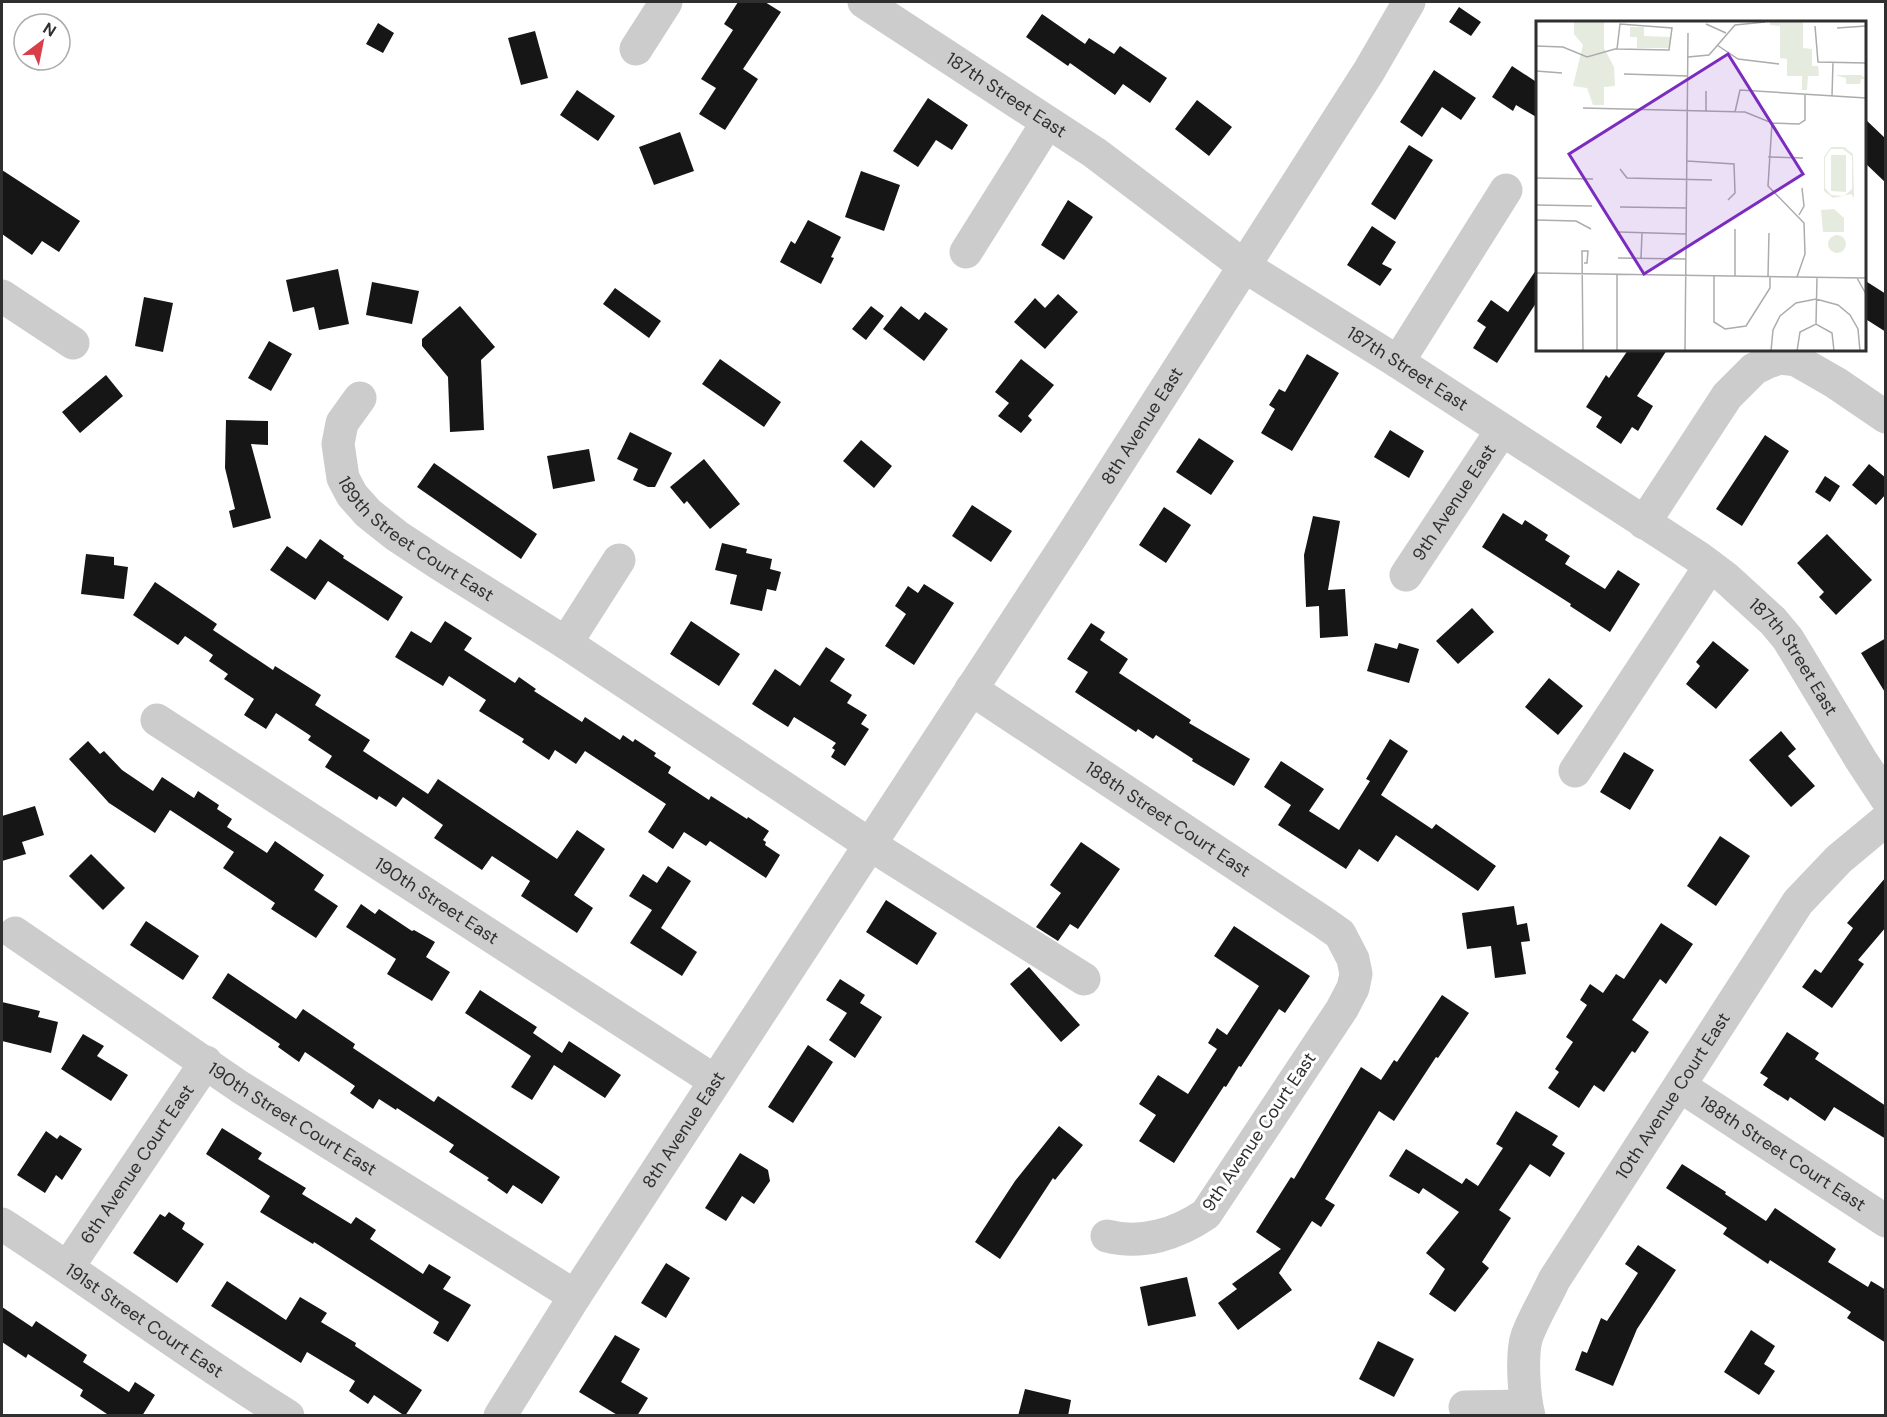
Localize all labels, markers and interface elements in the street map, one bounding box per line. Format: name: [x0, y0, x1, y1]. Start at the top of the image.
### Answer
north arrow: [12, 12, 72, 72]
text: N: [39, 18, 60, 42]
inset map: [1536, 21, 1866, 351]
street label: 187th Street East: [941, 47, 1071, 143]
street label: 187th Street East: [1342, 321, 1473, 416]
street label: 8th Avenue East: [1096, 363, 1188, 489]
street label: 9th Avenue East: [1407, 439, 1501, 565]
street label: 189th Street Court East: [332, 472, 498, 607]
street label: 187th Street East: [1744, 593, 1843, 720]
street label: 188th Street Court East: [1080, 756, 1255, 883]
street label: 190th Street East: [370, 852, 503, 950]
street label: 10th Avenue Court East: [1610, 1008, 1736, 1184]
street label: 9th Avenue Court East: [1197, 1048, 1321, 1216]
street label: 190th Street Court East: [203, 1057, 381, 1181]
street label: 8th Avenue East: [637, 1067, 731, 1193]
street label: 6th Avenue Court East: [75, 1080, 200, 1249]
street label: 188th Street Court East: [1695, 1090, 1870, 1217]
street label: 191st Street Court East: [61, 1258, 228, 1383]

